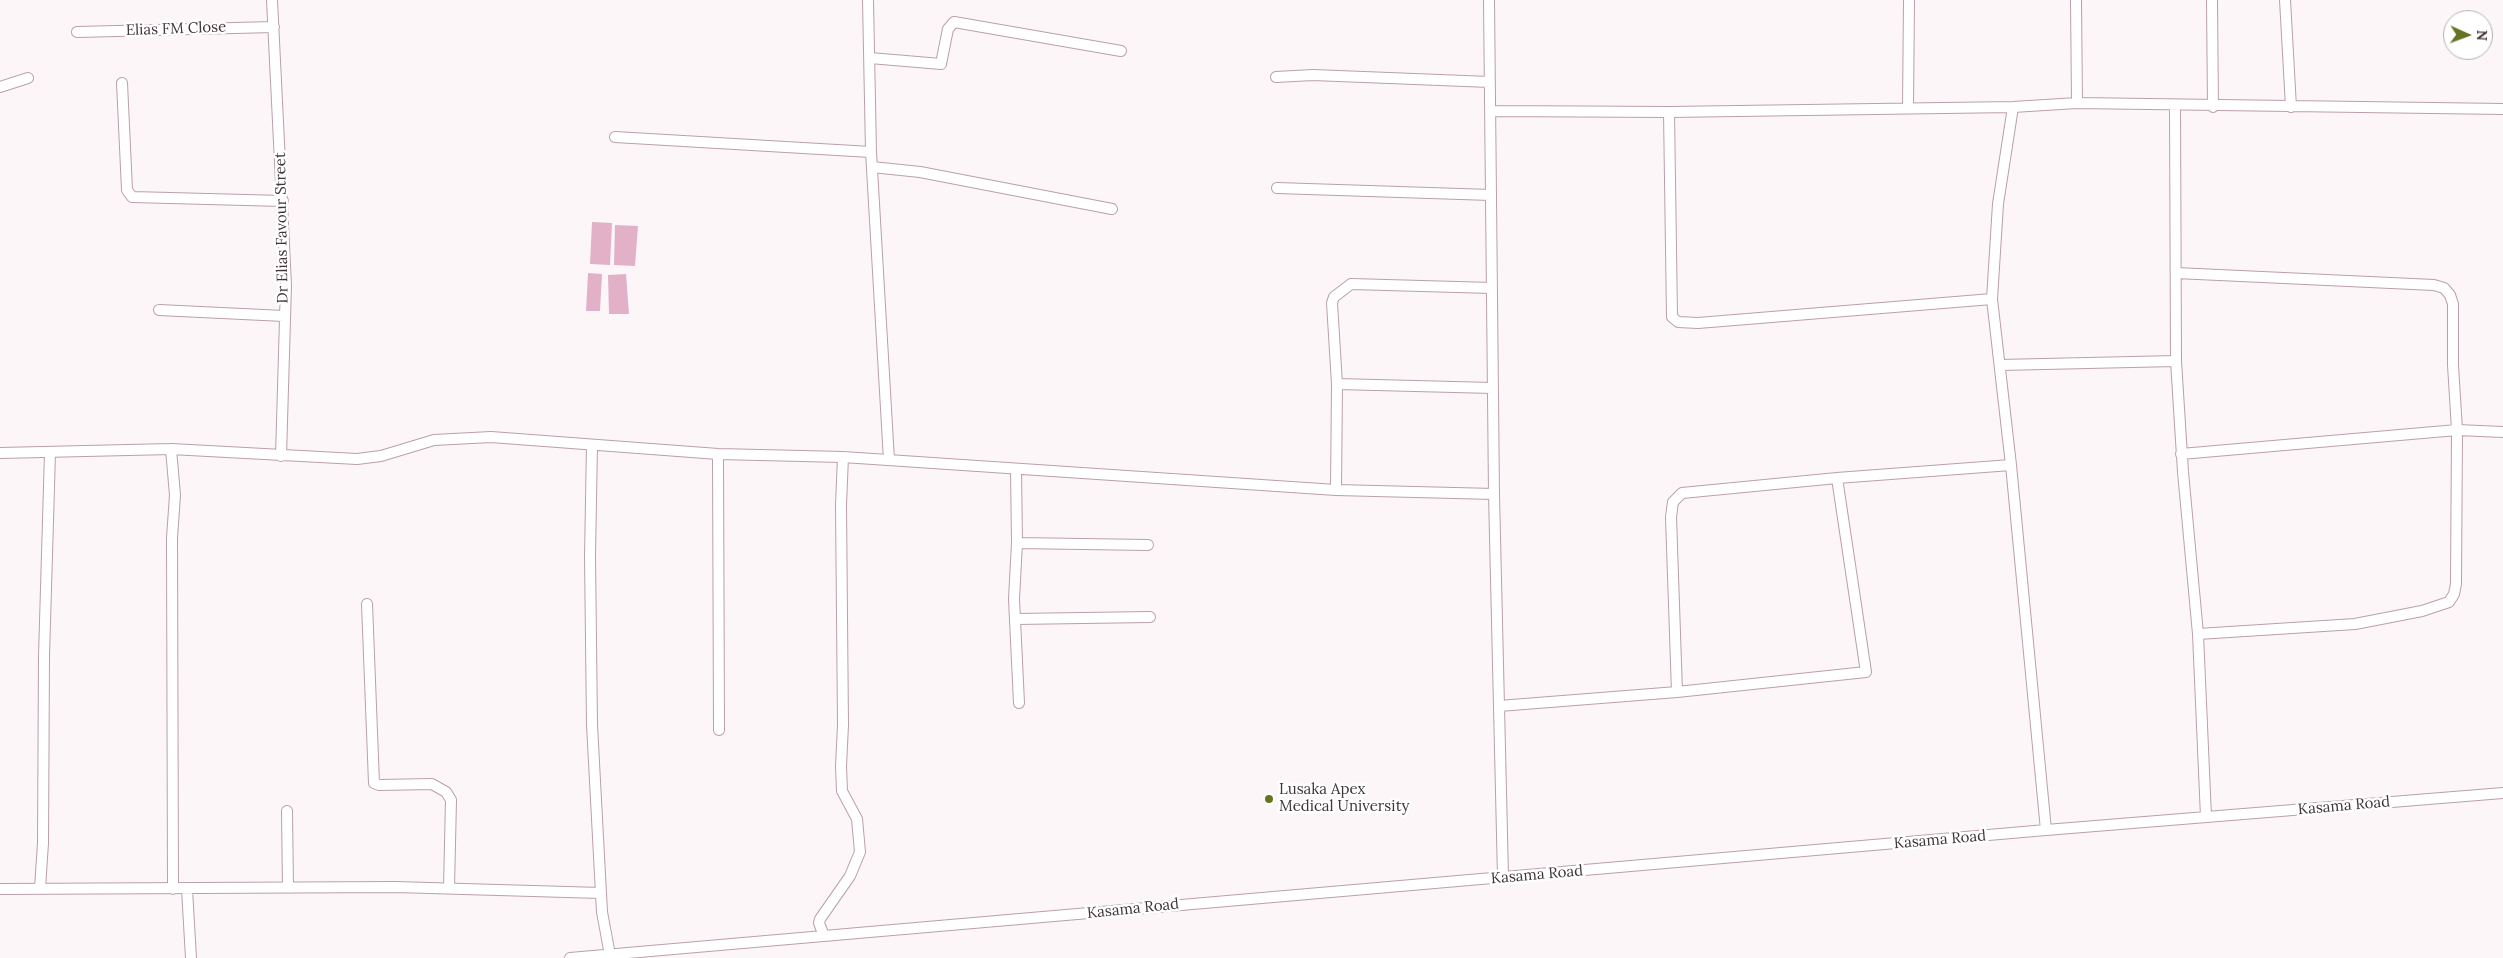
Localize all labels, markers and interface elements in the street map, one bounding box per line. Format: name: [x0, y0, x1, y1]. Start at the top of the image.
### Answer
north arrow: [2443, 10, 2493, 60]
street label: Elias FM Close: [125, 18, 227, 40]
text: N: [2473, 30, 2491, 41]
street label: Dr Elias Favour Street: [272, 152, 292, 304]
place label: Lusaka Apex Medical University: [1279, 781, 1409, 816]
marker: Lusaka Apex Medical University: [1263, 793, 1275, 805]
street label: Kasama Road: [2297, 793, 2391, 819]
street label: Kasama Road: [1893, 827, 1987, 853]
street label: Kasama Road: [1490, 862, 1584, 888]
street label: Kasama Road: [1086, 895, 1180, 923]

